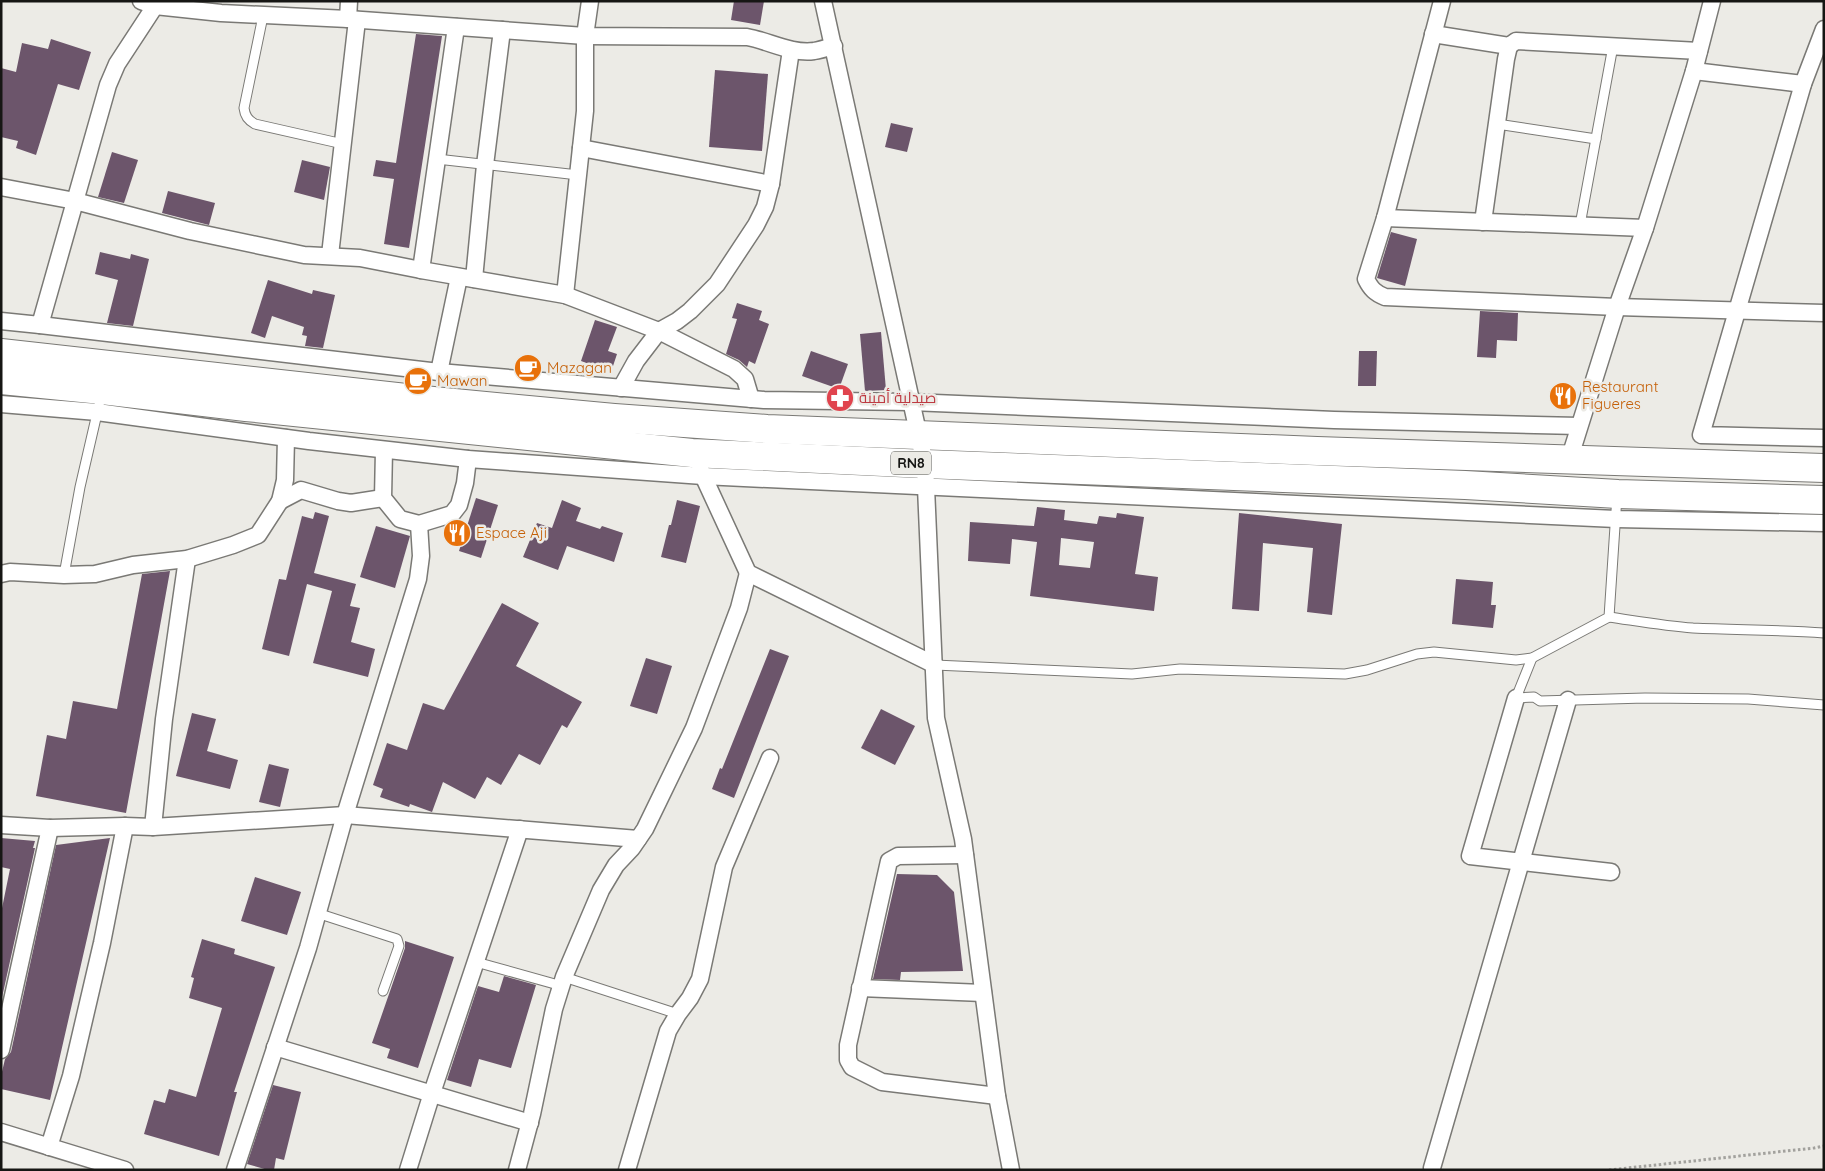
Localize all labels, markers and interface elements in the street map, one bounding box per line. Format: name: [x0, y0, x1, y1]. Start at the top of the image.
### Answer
cafe icon: Mazagan: [513, 353, 543, 383]
place label: Mazagan: [547, 358, 612, 377]
cafe icon: Mawan: [403, 366, 433, 396]
place label: Mawan: [437, 371, 488, 390]
place label: Restaurant Figueres: [1582, 377, 1659, 413]
restaurant icon: Restaurant Figueres: [1548, 381, 1578, 411]
pharmacy icon: صيدلية أمينة: [825, 383, 855, 413]
place label: صيدلية أمينة: [859, 388, 936, 407]
road number: RN8: [891, 452, 931, 474]
restaurant icon: Espace Aji: [442, 518, 472, 548]
place label: Espace Aji: [476, 523, 547, 542]

